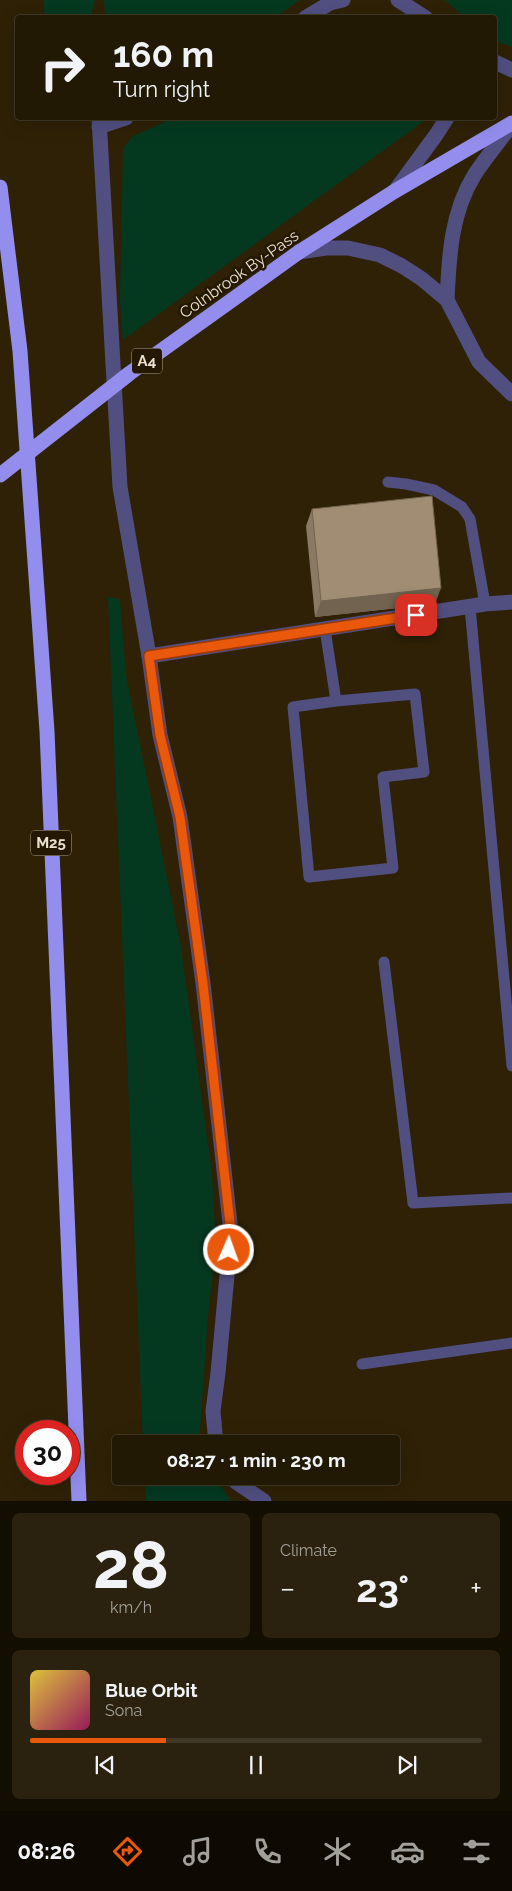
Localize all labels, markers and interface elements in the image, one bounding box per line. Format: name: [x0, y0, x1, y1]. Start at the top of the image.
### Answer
text: 160 m: [113, 34, 214, 75]
icon: right: [30, 35, 95, 100]
text: Turn right: [113, 76, 210, 102]
street label: Colnbrook By-Pass: [176, 226, 302, 322]
road number: A4: [132, 348, 162, 374]
pin: [395, 594, 437, 636]
icon: arrive: [402, 601, 430, 629]
road number: M25: [31, 830, 71, 856]
position arrow: [202, 1223, 254, 1275]
speed limit sign: 30: [15, 1420, 80, 1485]
text: 08:27 · 1 min · 230 m: [166, 1449, 346, 1471]
text: 28: [93, 1527, 169, 1603]
text: Climate: [280, 1541, 337, 1560]
text: 23°: [356, 1566, 409, 1611]
text: −: [280, 1572, 295, 1605]
text: +: [470, 1572, 482, 1605]
text: km/h: [110, 1598, 152, 1617]
text: Blue Orbit: [105, 1679, 197, 1701]
text: Sona: [105, 1701, 142, 1720]
icon: previous: [91, 1751, 119, 1779]
icon: pause: [242, 1751, 270, 1779]
icon: next: [393, 1751, 421, 1779]
icon: directions: [110, 1834, 145, 1869]
icon: music: [180, 1834, 215, 1869]
icon: phone: [250, 1834, 285, 1869]
icon: climate: [320, 1834, 355, 1869]
icon: car: [390, 1834, 425, 1869]
icon: filters: [459, 1834, 494, 1869]
text: 08:26: [17, 1838, 75, 1864]

